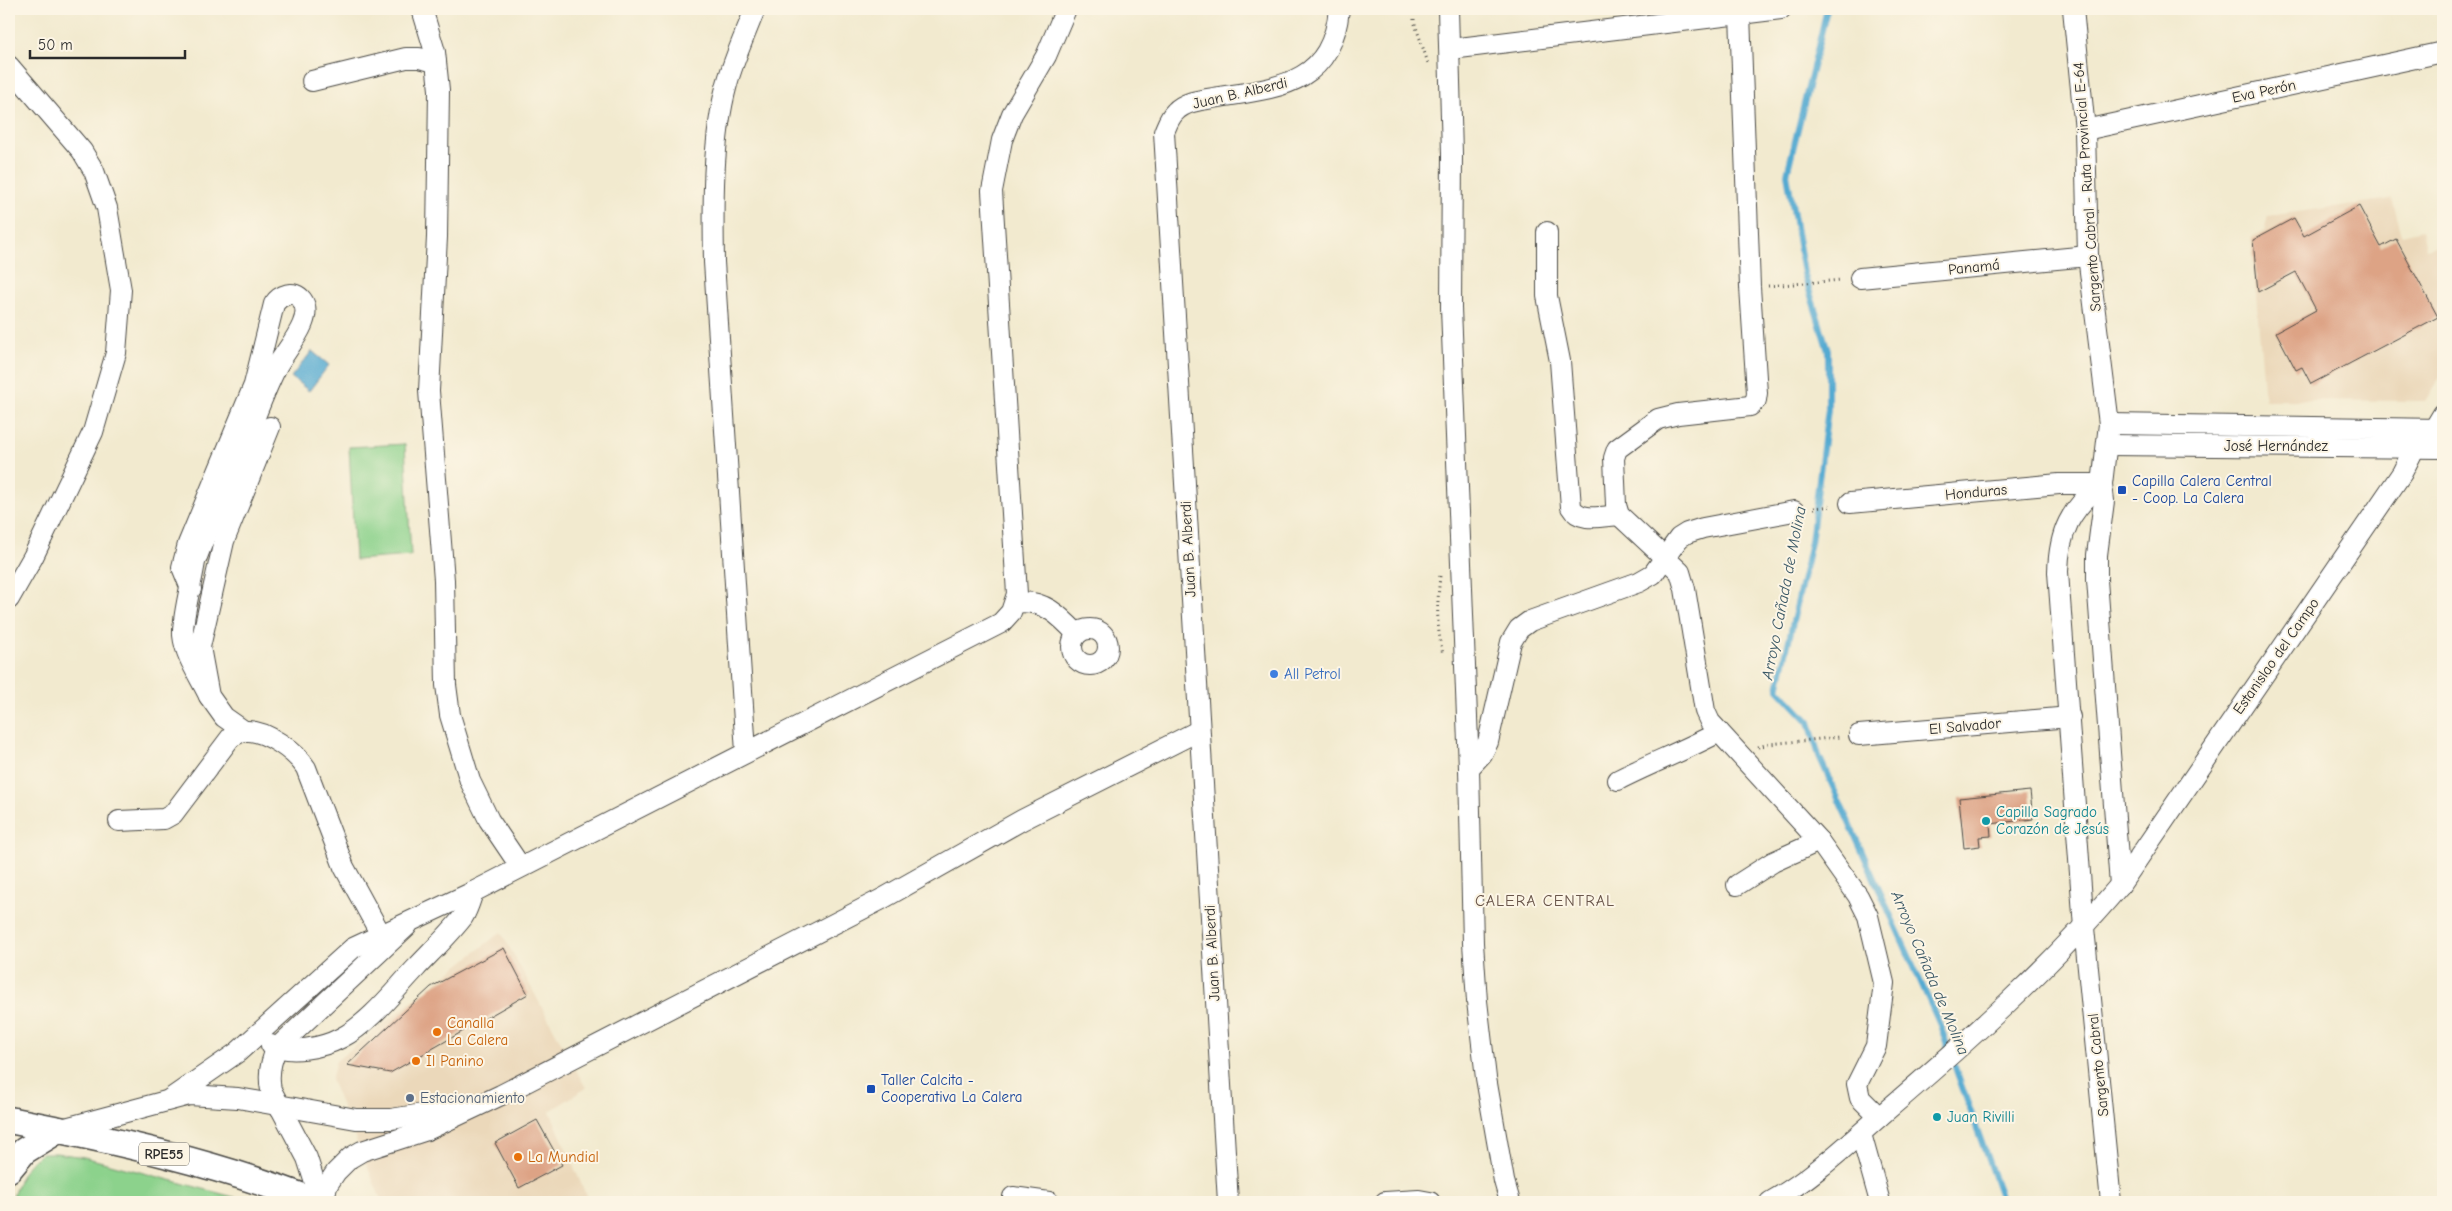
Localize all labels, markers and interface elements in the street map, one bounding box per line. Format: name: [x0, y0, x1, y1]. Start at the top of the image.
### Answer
scale bar: [30, 28, 185, 60]
text: 50 m: [38, 36, 73, 54]
street label: Sargento Cabral - Ruta Provincial E-64: [2069, 62, 2105, 312]
street label: Juan B. Alberdi: [1191, 73, 1289, 113]
street label: Eva Perón: [2230, 75, 2298, 107]
street label: Panamá: [1947, 255, 2001, 279]
street label: José Hernández: [2224, 437, 2329, 455]
place label: Capilla Calera Central - Coop. La Calera: [2132, 472, 2272, 507]
street label: Honduras: [1944, 480, 2008, 504]
marker: Capilla Calera Central - Coop. La Calera: [2116, 484, 2128, 496]
street label: Juan B. Alberdi: [1176, 500, 1200, 598]
water label: Arroyo Cañada de Molina: [1758, 505, 1810, 682]
street label: Estanislao del Campo: [2229, 594, 2323, 718]
place label: All Petrol: [1284, 665, 1341, 683]
marker: All Petrol: [1268, 668, 1280, 680]
street label: El Salvador: [1928, 714, 2002, 738]
place label: Capilla Sagrado Corazón de Jesús: [1996, 803, 2109, 838]
marker: Capilla Sagrado Corazón de Jesús: [1980, 815, 1992, 827]
water label: Arroyo Cañada de Molina: [1887, 887, 1973, 1058]
district label: CALERA CENTRAL: [1475, 892, 1615, 910]
street label: Juan B. Alberdi: [1200, 904, 1224, 1002]
street label: Sargento Cabral: [2084, 1012, 2112, 1118]
place label: Canalla La Calera: [447, 1014, 508, 1049]
marker: Canalla La Calera: [431, 1026, 443, 1038]
place label: Il Panino: [426, 1052, 484, 1070]
marker: Il Panino: [410, 1055, 422, 1067]
place label: Taller Calcita - Cooperativa La Calera: [881, 1071, 1023, 1106]
marker: Taller Calcita - Cooperativa La Calera: [865, 1083, 877, 1095]
place label: Estacionamiento: [420, 1089, 525, 1107]
marker: Estacionamiento: [404, 1092, 416, 1104]
place label: Juan Rivilli: [1947, 1108, 2015, 1126]
marker: Juan Rivilli: [1931, 1111, 1943, 1123]
road number: RPE55: [139, 1142, 189, 1166]
place label: La Mundial: [528, 1148, 599, 1166]
marker: La Mundial: [512, 1151, 524, 1163]

